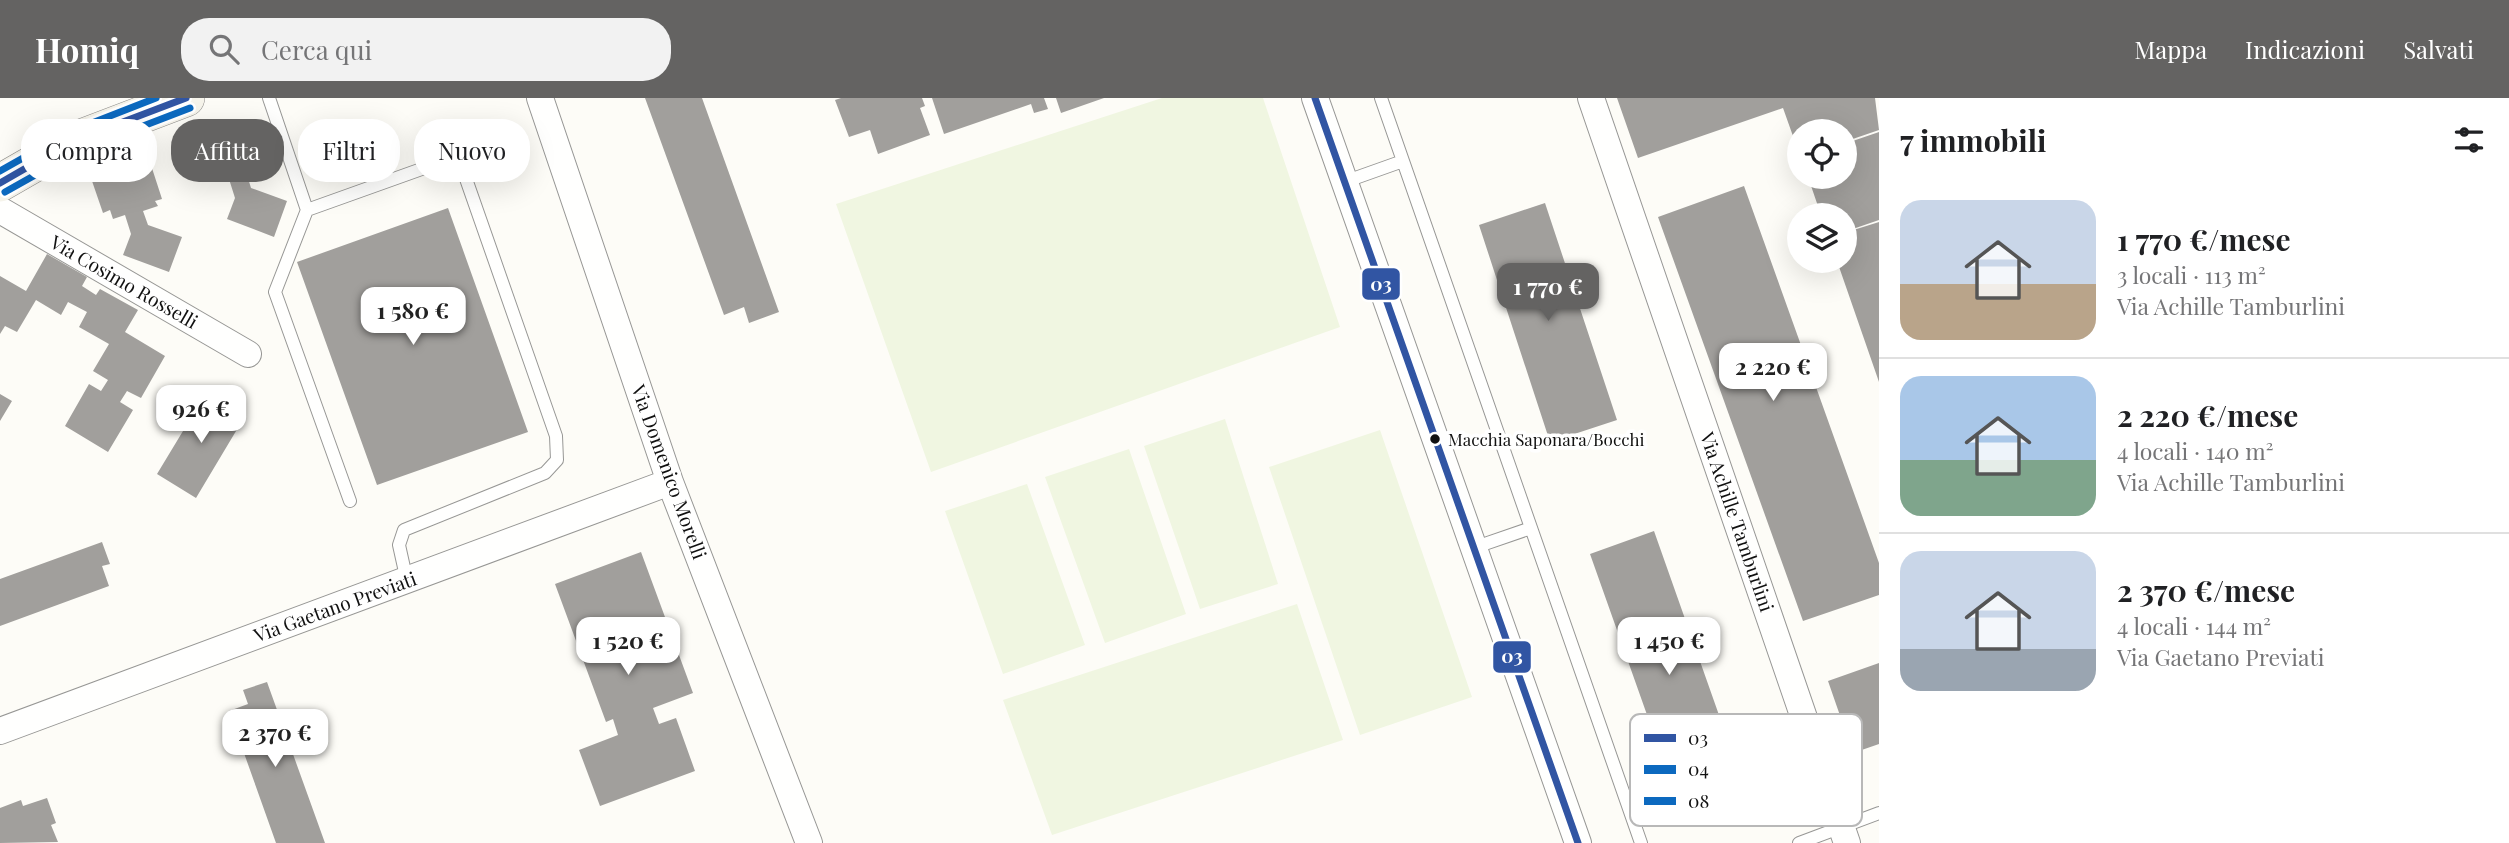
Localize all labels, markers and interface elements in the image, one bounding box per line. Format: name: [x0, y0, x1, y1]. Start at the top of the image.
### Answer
search box: [181, 18, 671, 81]
text: Homiq: [35, 27, 139, 71]
icon: search: [205, 30, 243, 68]
text: Cerca qui: [261, 32, 372, 67]
text: Mappa: [2135, 33, 2207, 65]
text: Indicazioni: [2245, 33, 2365, 65]
text: Salvati: [2403, 33, 2474, 65]
chip: Compra: [21, 119, 157, 182]
chip: Affitta: [171, 119, 284, 182]
chip: Filtri: [298, 119, 400, 182]
chip: Nuovo: [414, 119, 530, 182]
map controls: [1787, 119, 1857, 273]
button: locate: [1787, 119, 1857, 189]
text: 7 immobili: [1900, 120, 2047, 160]
icon: filters: [2450, 121, 2488, 159]
button: layers: [1787, 203, 1857, 273]
text: 1 770 €/mese: [2117, 219, 2291, 259]
street label: Via Cosimo Rosselli: [45, 228, 203, 334]
icon: home: [1956, 228, 2040, 312]
text: 3 locali · 113 m²: [2117, 259, 2266, 290]
pin: 1 770 €: [1483, 264, 1613, 323]
line badge: 03: [1361, 267, 1401, 301]
text: 03: [1370, 270, 1392, 296]
text: 1 770 €: [1513, 270, 1583, 301]
pin: 1 580 €: [348, 288, 478, 347]
text: Via Achille Tamburlini: [2117, 290, 2345, 321]
text: 1 580 €: [377, 294, 449, 325]
pin: 2 220 €: [1708, 344, 1838, 403]
text: 2 220 €: [1735, 350, 1811, 381]
street label: Via Domenico Morelli: [626, 380, 714, 563]
pin: 926 €: [152, 386, 250, 445]
text: 926 €: [172, 392, 230, 423]
text: 2 220 €/mese: [2117, 395, 2298, 435]
icon: home: [1956, 404, 2040, 488]
street label: Via Achille Tamburlini: [1695, 427, 1781, 615]
place label: Macchia Saponara/Bocchi: [1448, 428, 1644, 450]
marker: Macchia Saponara/Bocchi: [1428, 432, 1442, 446]
text: 4 locali · 140 m²: [2117, 435, 2273, 466]
text: Via Achille Tamburlini: [2117, 466, 2345, 497]
street label: Via Gaetano Previati: [249, 564, 420, 648]
text: 2 370 €/mese: [2117, 570, 2295, 610]
icon: home: [1956, 579, 2040, 663]
text: 4 locali · 144 m²: [2117, 610, 2271, 641]
pin: 1 520 €: [563, 618, 693, 677]
pin: 1 450 €: [1604, 618, 1734, 677]
text: 1 520 €: [592, 624, 664, 655]
text: 1 450 €: [1633, 624, 1705, 655]
line badge: 03: [1492, 640, 1532, 674]
text: Via Gaetano Previati: [2117, 641, 2324, 672]
text: 03: [1501, 642, 1523, 668]
pin: 2 370 €: [210, 710, 340, 769]
legend: [1630, 714, 1862, 826]
text: 2 370 €: [238, 716, 312, 747]
text: 03: [1688, 724, 1708, 750]
text: 04: [1688, 755, 1709, 781]
text: 08: [1688, 787, 1709, 813]

